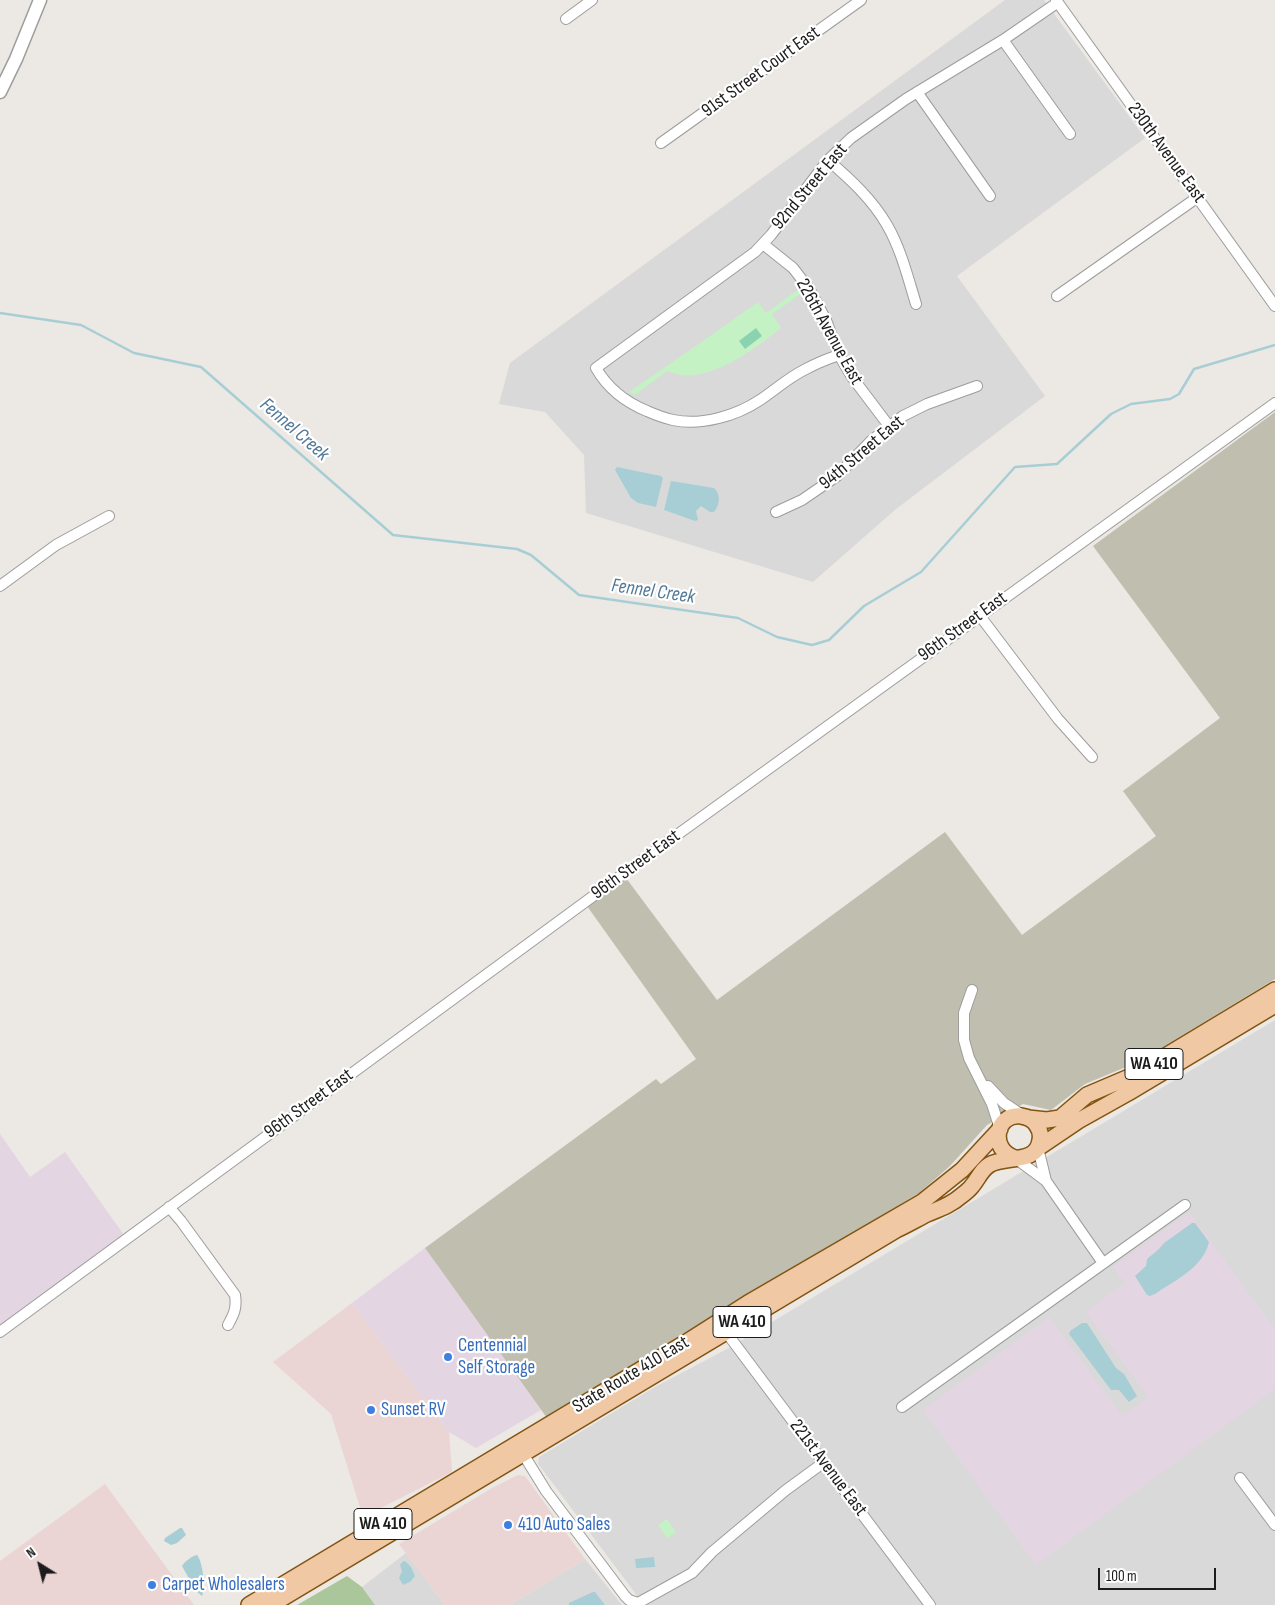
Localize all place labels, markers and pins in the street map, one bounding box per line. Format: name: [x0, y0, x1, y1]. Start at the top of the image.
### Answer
place label: Centennial Self Storage: [458, 1335, 535, 1379]
marker: Centennial Self Storage: [442, 1351, 454, 1363]
place label: Sunset RV: [381, 1399, 446, 1421]
marker: Sunset RV: [365, 1404, 377, 1416]
place label: 410 Auto Sales: [518, 1514, 610, 1536]
marker: 410 Auto Sales: [502, 1519, 514, 1531]
place label: Carpet Wholesalers: [162, 1574, 285, 1596]
marker: Carpet Wholesalers: [146, 1579, 158, 1591]

